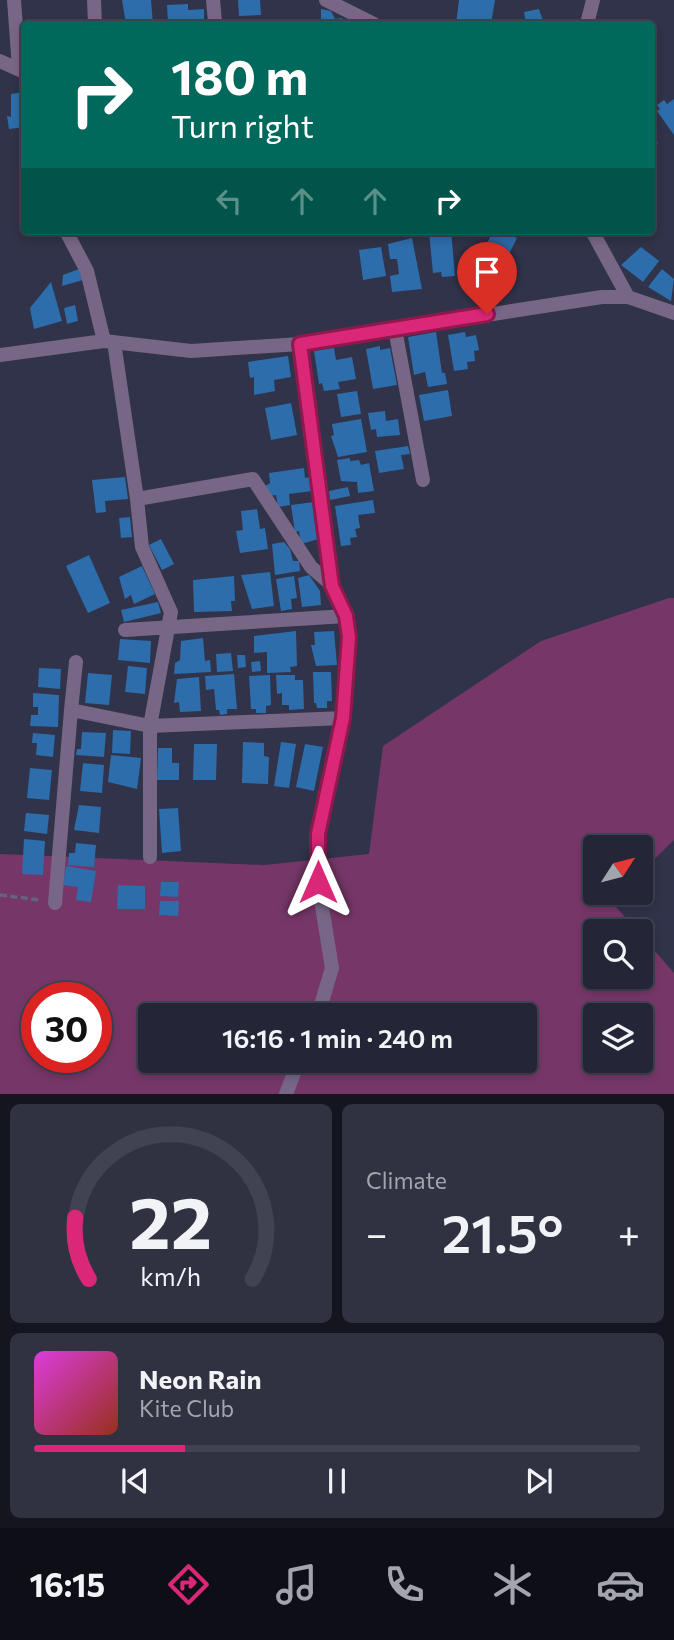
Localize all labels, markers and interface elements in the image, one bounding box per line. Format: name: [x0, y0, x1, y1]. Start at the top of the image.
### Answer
text: 180 m: [171, 45, 308, 105]
icon: right: [56, 49, 147, 140]
text: Turn right: [171, 105, 314, 145]
icon: left: [210, 182, 248, 220]
icon: ahead: [283, 182, 321, 220]
icon: ahead: [356, 182, 394, 220]
icon: right: [429, 182, 467, 220]
pin: [457, 242, 517, 314]
icon: arrive: [468, 253, 506, 291]
north arrow: [583, 835, 653, 905]
map controls: [583, 835, 653, 1073]
position arrow: [281, 845, 355, 919]
button: search: [583, 919, 653, 989]
speed limit sign: 30: [21, 982, 112, 1073]
button: layers: [583, 1003, 653, 1073]
text: 16:16 · 1 min · 240 m: [222, 1022, 453, 1053]
text: Climate: [366, 1166, 447, 1194]
text: 22: [130, 1176, 212, 1265]
text: 21.5°: [442, 1200, 563, 1264]
text: −: [366, 1209, 388, 1256]
text: +: [618, 1209, 640, 1256]
text: km/h: [141, 1261, 201, 1291]
text: Neon Rain: [139, 1363, 262, 1394]
text: Kite Club: [139, 1394, 234, 1422]
icon: previous: [116, 1462, 154, 1500]
icon: pause: [318, 1462, 356, 1500]
icon: next: [520, 1462, 558, 1500]
icon: directions: [164, 1560, 213, 1609]
icon: music: [272, 1560, 321, 1609]
icon: phone: [380, 1560, 429, 1609]
icon: climate: [488, 1560, 537, 1609]
icon: car: [596, 1560, 645, 1609]
text: 16:15: [29, 1564, 105, 1604]

